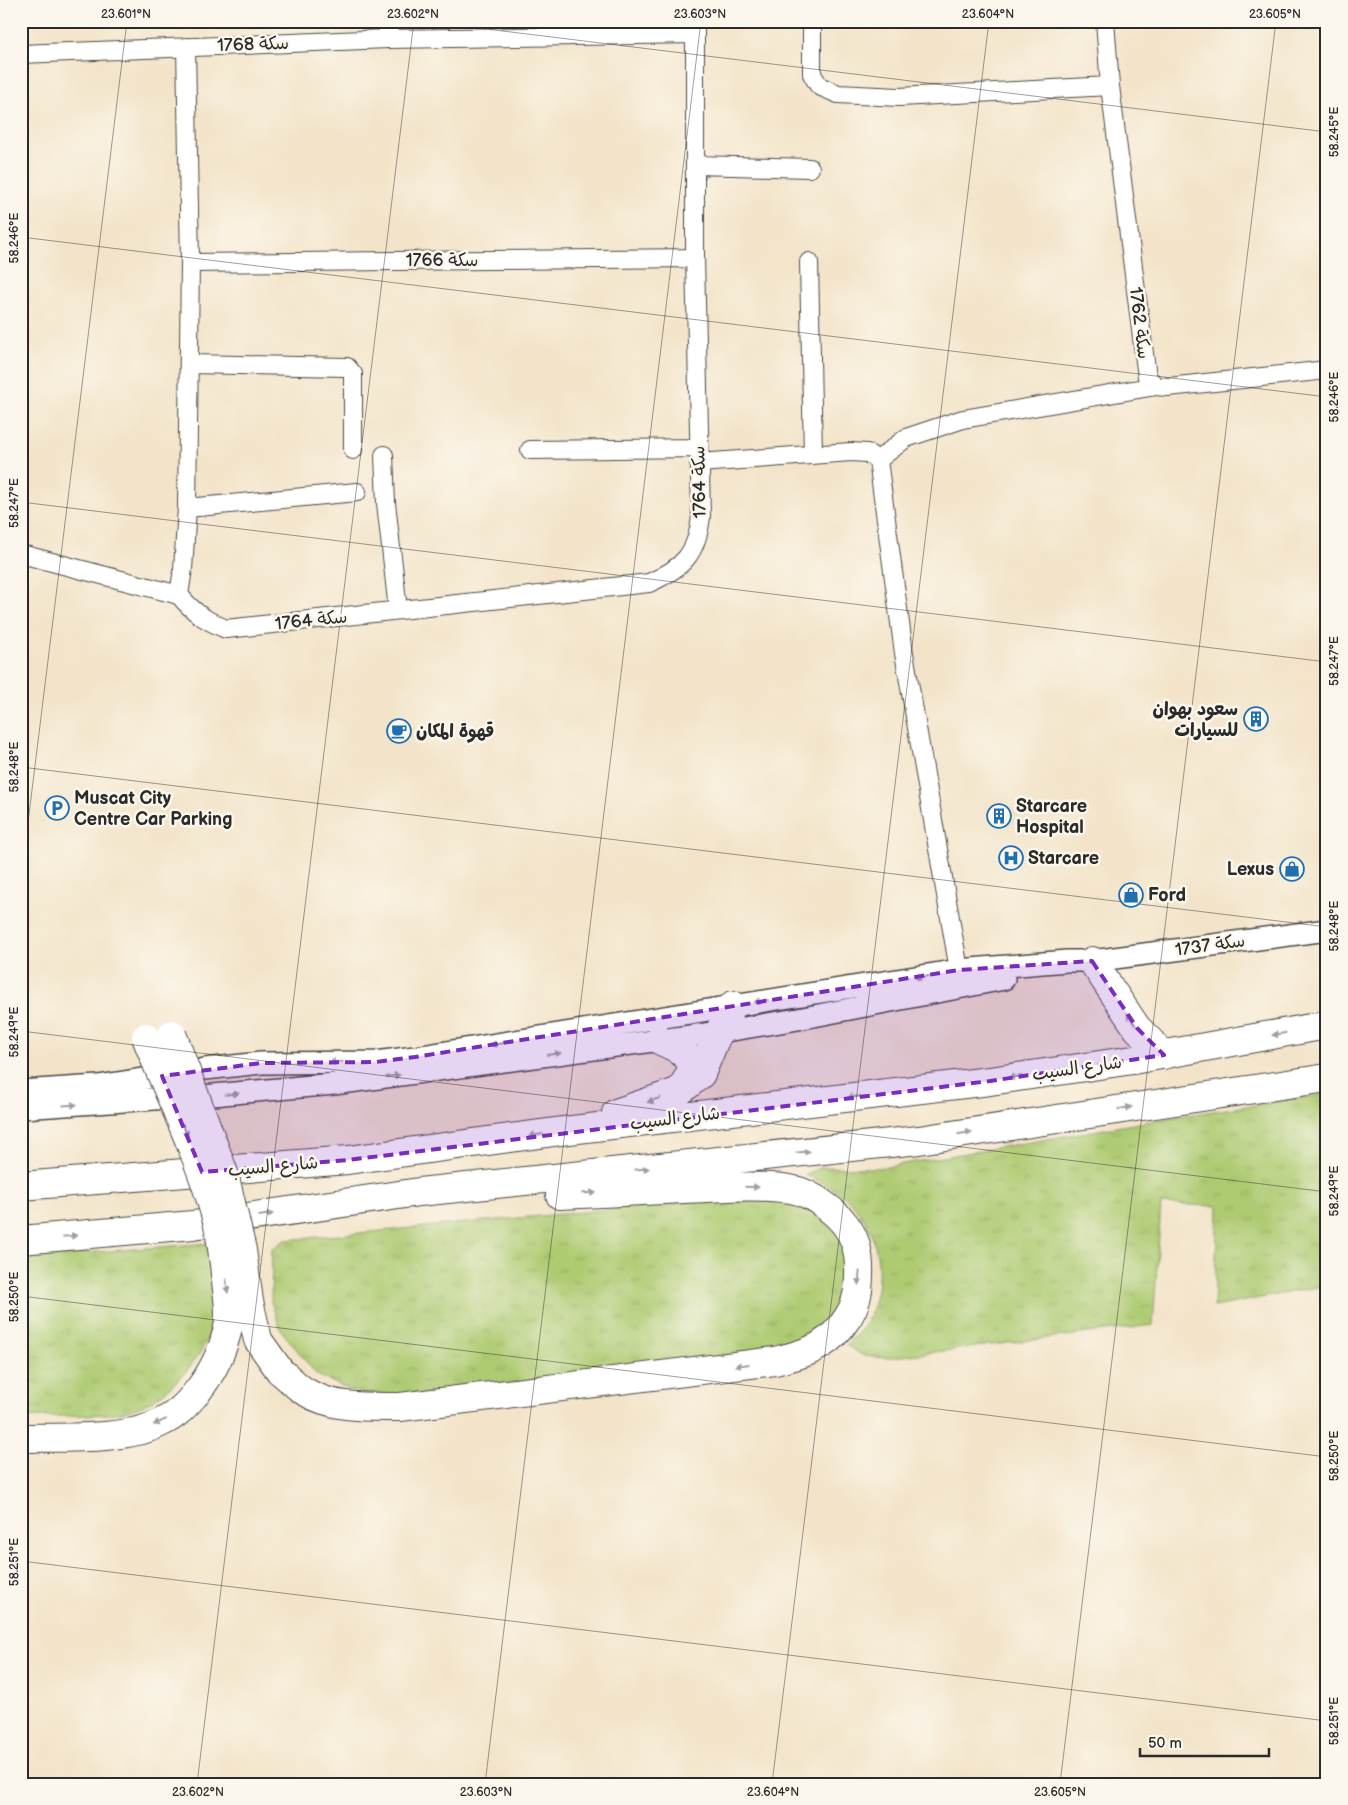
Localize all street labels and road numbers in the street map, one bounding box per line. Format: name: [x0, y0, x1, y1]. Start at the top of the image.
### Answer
street label: سكة 1768: [217, 33, 289, 56]
street label: سكة 1766: [406, 250, 478, 271]
street label: سكة 1762: [1125, 286, 1154, 360]
street label: سكة 1764: [688, 445, 711, 519]
street label: سكة 1764: [274, 606, 348, 635]
street label: سكة 1737: [1174, 930, 1246, 961]
street label: شارع السيب: [1031, 1052, 1123, 1086]
street label: شارع السيب: [629, 1103, 721, 1135]
street label: شارع السيب: [227, 1152, 319, 1182]

